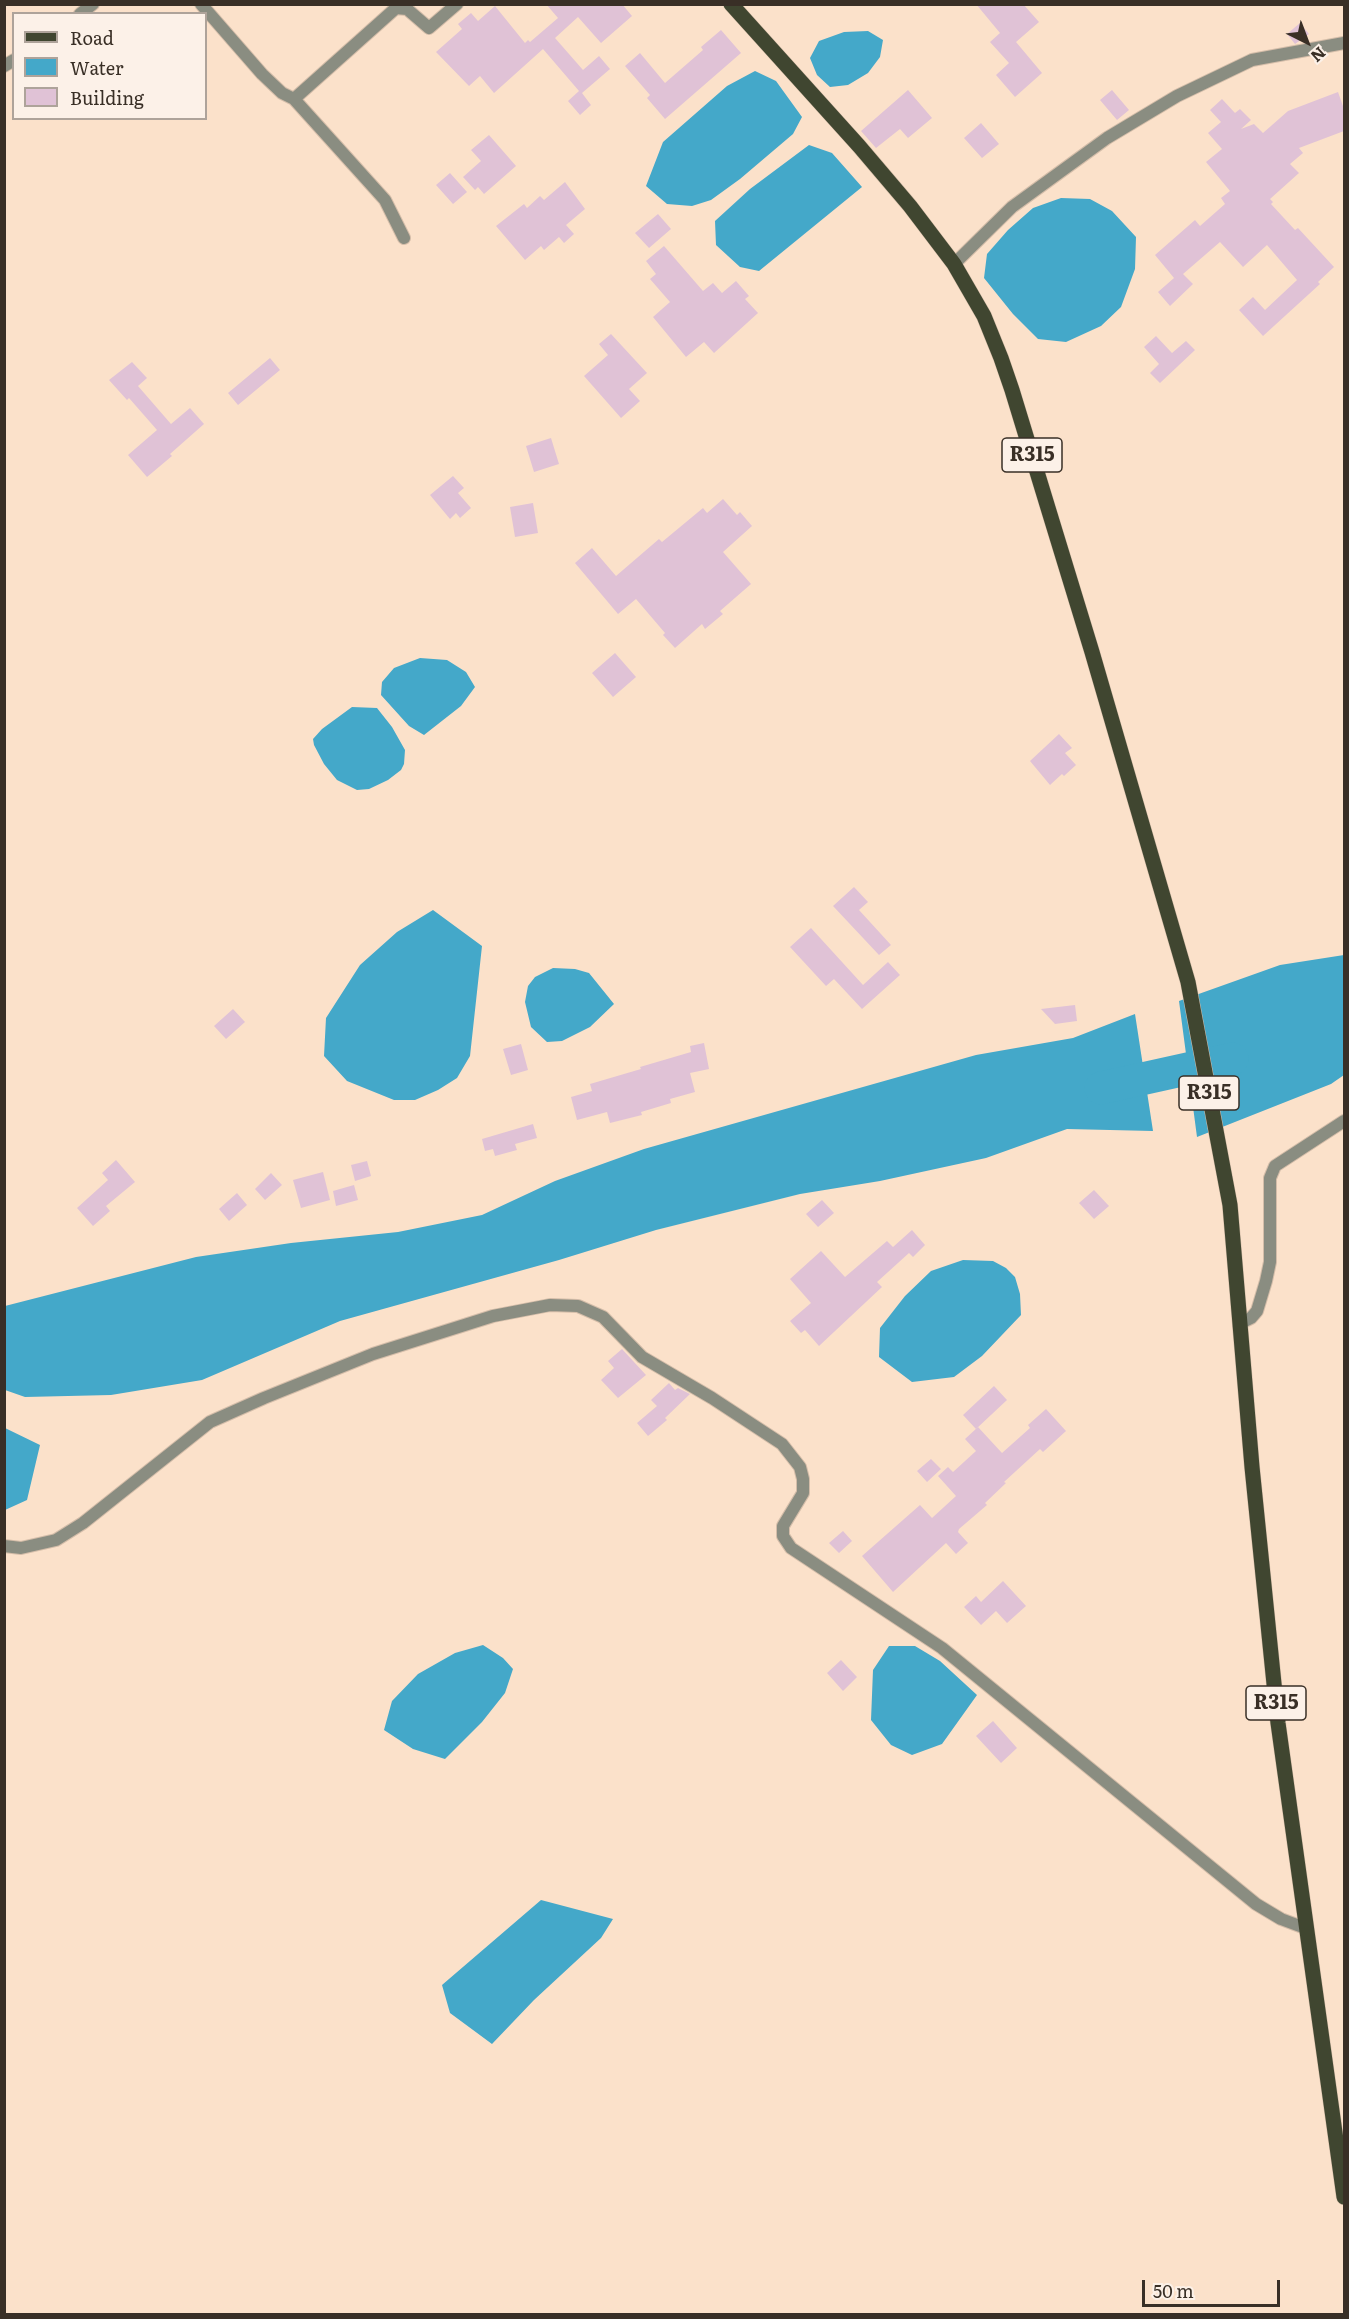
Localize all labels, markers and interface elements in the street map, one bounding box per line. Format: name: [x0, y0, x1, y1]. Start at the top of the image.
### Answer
legend: [12, 12, 207, 120]
north arrow: [1277, 12, 1337, 72]
text: Road: [70, 24, 114, 51]
text: N: [1306, 42, 1332, 69]
text: Water: [70, 54, 123, 81]
text: Building: [70, 84, 144, 111]
road number: R315: [1002, 438, 1062, 472]
road number: R315: [1179, 1076, 1239, 1110]
road number: R315: [1246, 1686, 1306, 1720]
scale bar: [1145, 2268, 1283, 2306]
text: 50 m: [1153, 2277, 1194, 2304]

